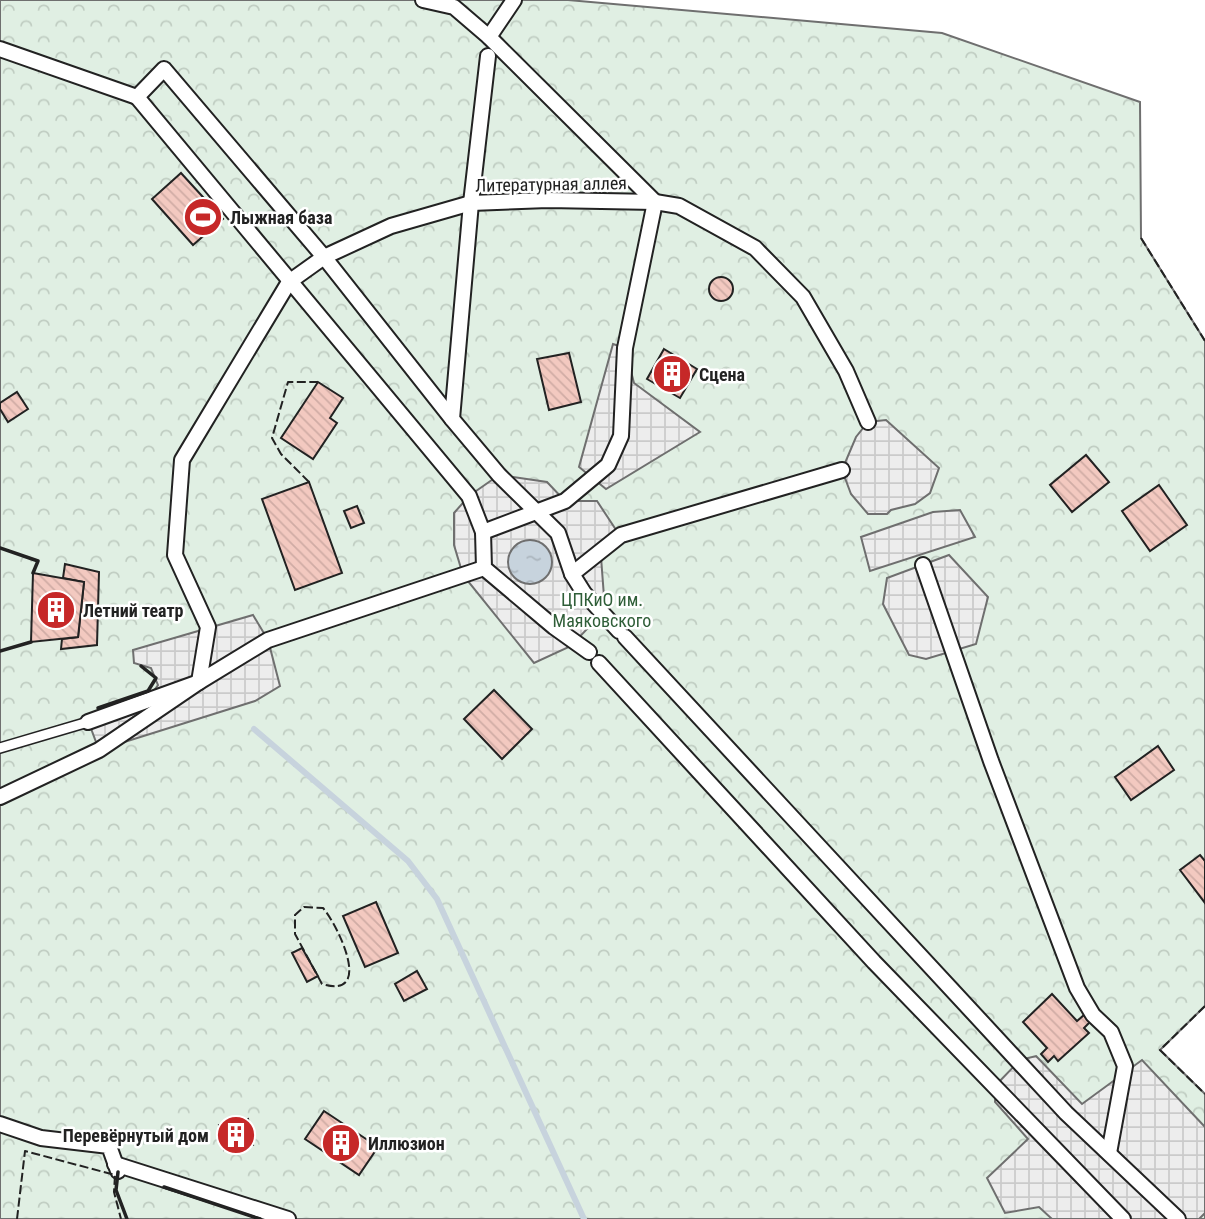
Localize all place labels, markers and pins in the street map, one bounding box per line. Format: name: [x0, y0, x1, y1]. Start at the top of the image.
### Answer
sports icon: Лыжная база: [182, 196, 224, 238]
place label: Лыжная база: [230, 207, 332, 228]
building icon: Сцена: [651, 353, 693, 395]
place label: Сцена: [699, 364, 745, 385]
building icon: Летний театр: [35, 589, 77, 631]
place label: Летний театр: [83, 600, 184, 621]
building icon: Перевёрнутый дом: [215, 1114, 257, 1156]
building icon: Иллюзион: [320, 1122, 362, 1164]
place label: Перевёрнутый дом: [63, 1125, 209, 1146]
place label: Иллюзион: [368, 1133, 445, 1154]

